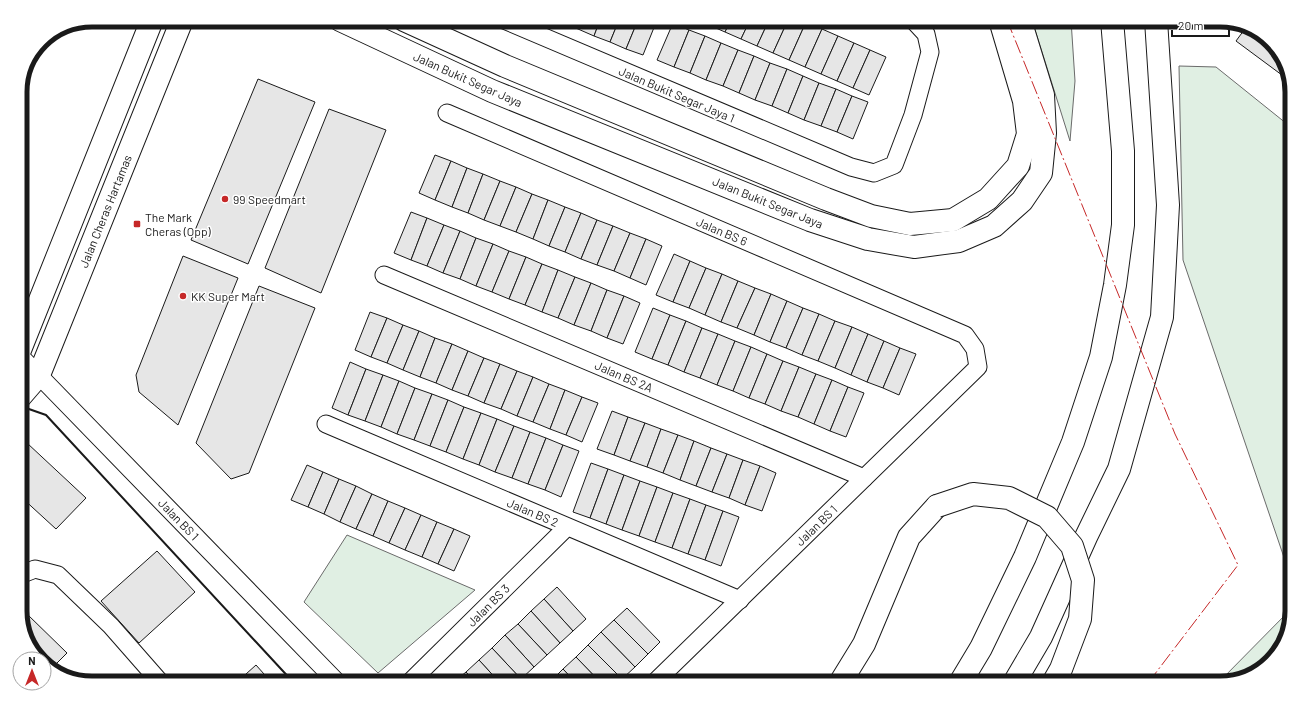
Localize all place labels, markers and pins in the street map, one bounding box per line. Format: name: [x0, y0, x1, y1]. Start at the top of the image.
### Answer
place label: 99 Speedmart: [233, 192, 306, 206]
marker: 99 Speedmart: [220, 194, 230, 204]
place label: The Mark Cheras (Opp): [145, 210, 212, 238]
marker: The Mark Cheras (Opp): [132, 219, 142, 229]
place label: KK Super Mart: [191, 289, 265, 303]
marker: KK Super Mart: [178, 291, 188, 301]

